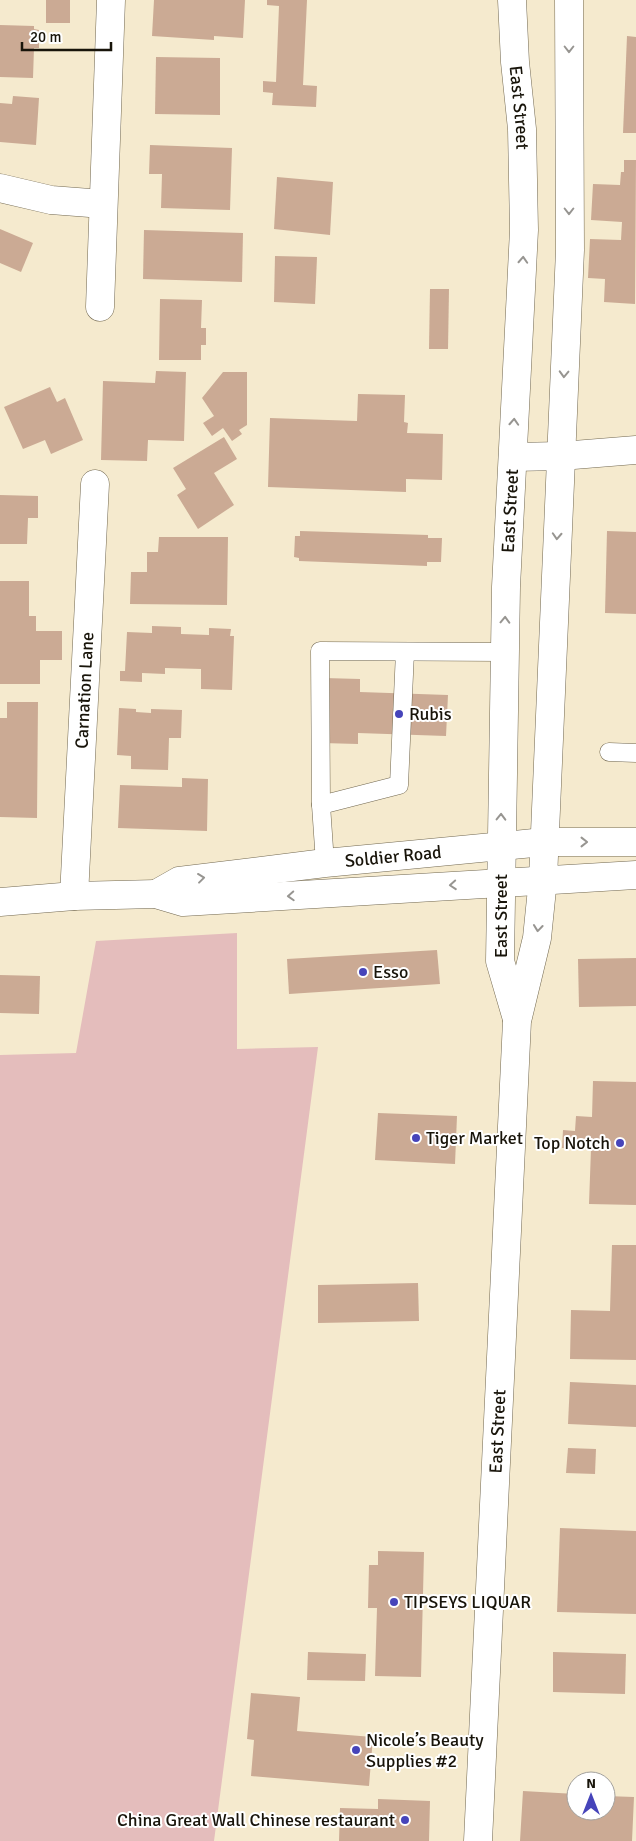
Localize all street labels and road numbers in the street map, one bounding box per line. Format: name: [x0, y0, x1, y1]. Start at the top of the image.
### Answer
street label: East Street: [504, 65, 533, 150]
street label: East Street: [497, 468, 523, 554]
street label: Carnation Lane: [71, 631, 98, 749]
street label: Soldier Road: [344, 841, 443, 872]
street label: East Street: [490, 874, 512, 958]
street label: East Street: [484, 1389, 510, 1474]

